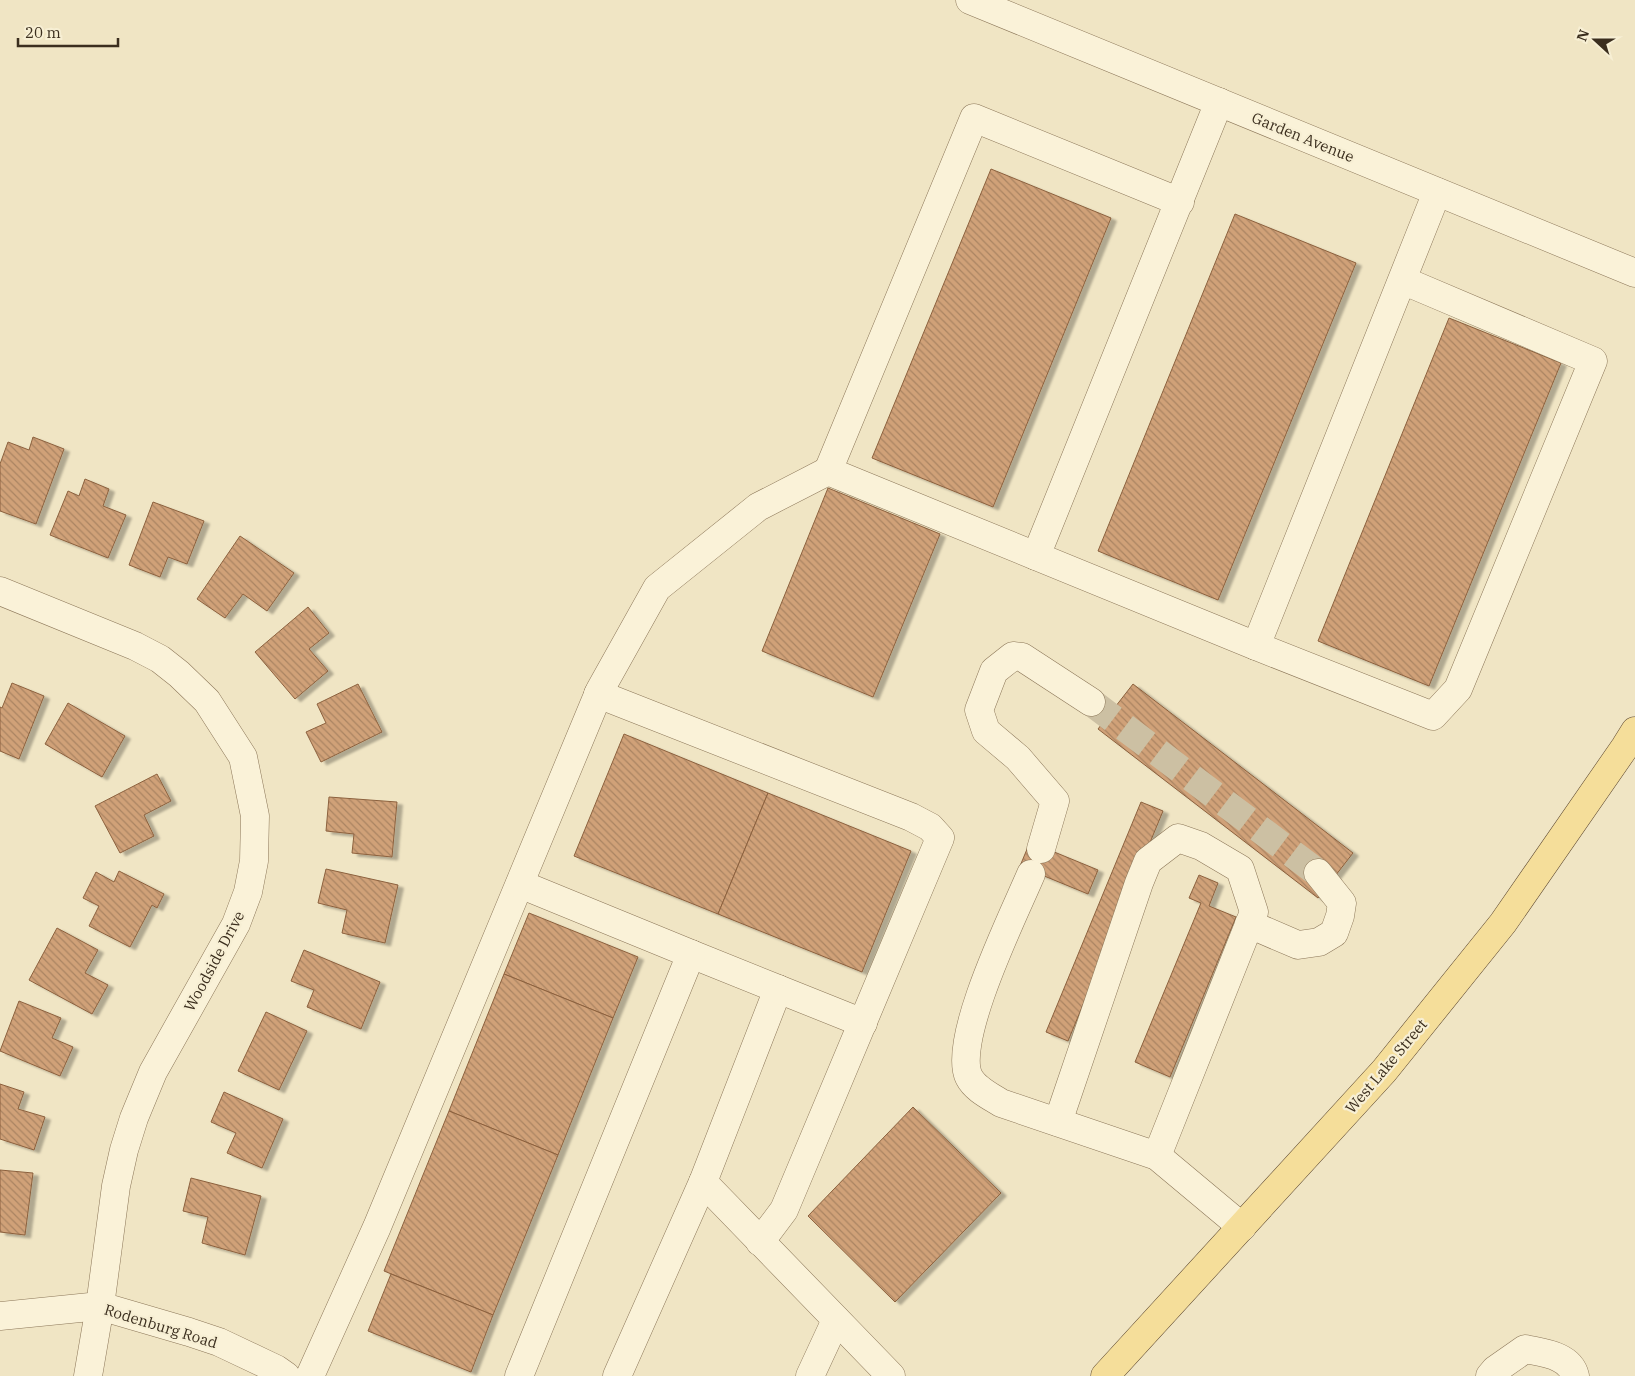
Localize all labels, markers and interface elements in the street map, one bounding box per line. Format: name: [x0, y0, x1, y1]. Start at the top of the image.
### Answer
scale bar: [18, 15, 118, 47]
north arrow: [1570, 15, 1620, 65]
text: 20 m: [25, 23, 61, 42]
text: N: [1572, 27, 1593, 44]
street label: Garden Avenue: [1249, 108, 1357, 166]
street label: Woodside Drive: [180, 908, 248, 1014]
street label: West Lake Street: [1341, 1015, 1431, 1117]
street label: Rodenburg Road: [102, 1300, 220, 1352]

